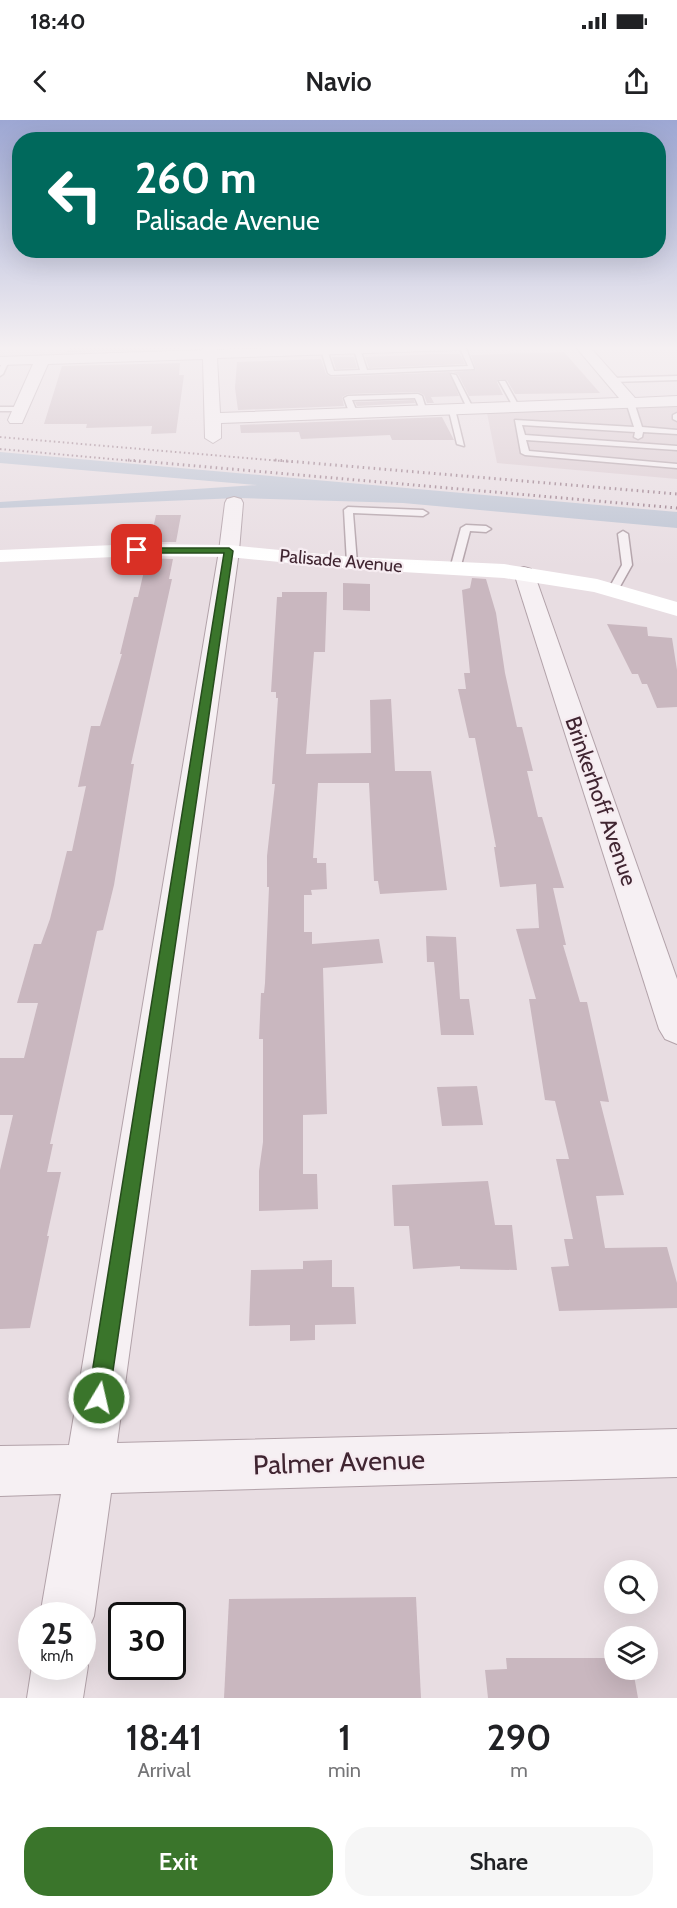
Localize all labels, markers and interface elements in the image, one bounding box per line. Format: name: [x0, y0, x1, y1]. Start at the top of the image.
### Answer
text: 18:40: [30, 8, 85, 35]
icon: back: [24, 65, 57, 98]
text: Navio: [305, 65, 372, 98]
icon: share: [620, 65, 653, 98]
text: 260 m: [135, 152, 256, 204]
icon: left: [36, 156, 114, 234]
text: Palisade Avenue: [135, 204, 320, 237]
pin: [111, 524, 162, 575]
icon: arrive: [120, 533, 153, 566]
street label: Palisade Avenue: [279, 545, 403, 577]
street label: Brinkerhoff Avenue: [559, 713, 643, 889]
position arrow: [67, 1366, 131, 1430]
street label: Palmer Avenue: [252, 1443, 426, 1481]
map controls: [604, 1560, 658, 1680]
button: search: [604, 1560, 658, 1614]
speed limit sign: 30: [108, 1602, 186, 1680]
text: 25: [41, 1615, 73, 1652]
button: layers: [604, 1626, 658, 1680]
text: km/h: [41, 1647, 73, 1665]
text: 18:41: [126, 1715, 202, 1759]
text: 1: [338, 1715, 351, 1759]
text: 290: [487, 1715, 551, 1759]
text: Arrival: [137, 1758, 191, 1782]
text: min: [328, 1758, 361, 1782]
text: m: [510, 1758, 528, 1782]
button: Exit: [24, 1827, 333, 1896]
button: Share: [345, 1827, 653, 1896]

